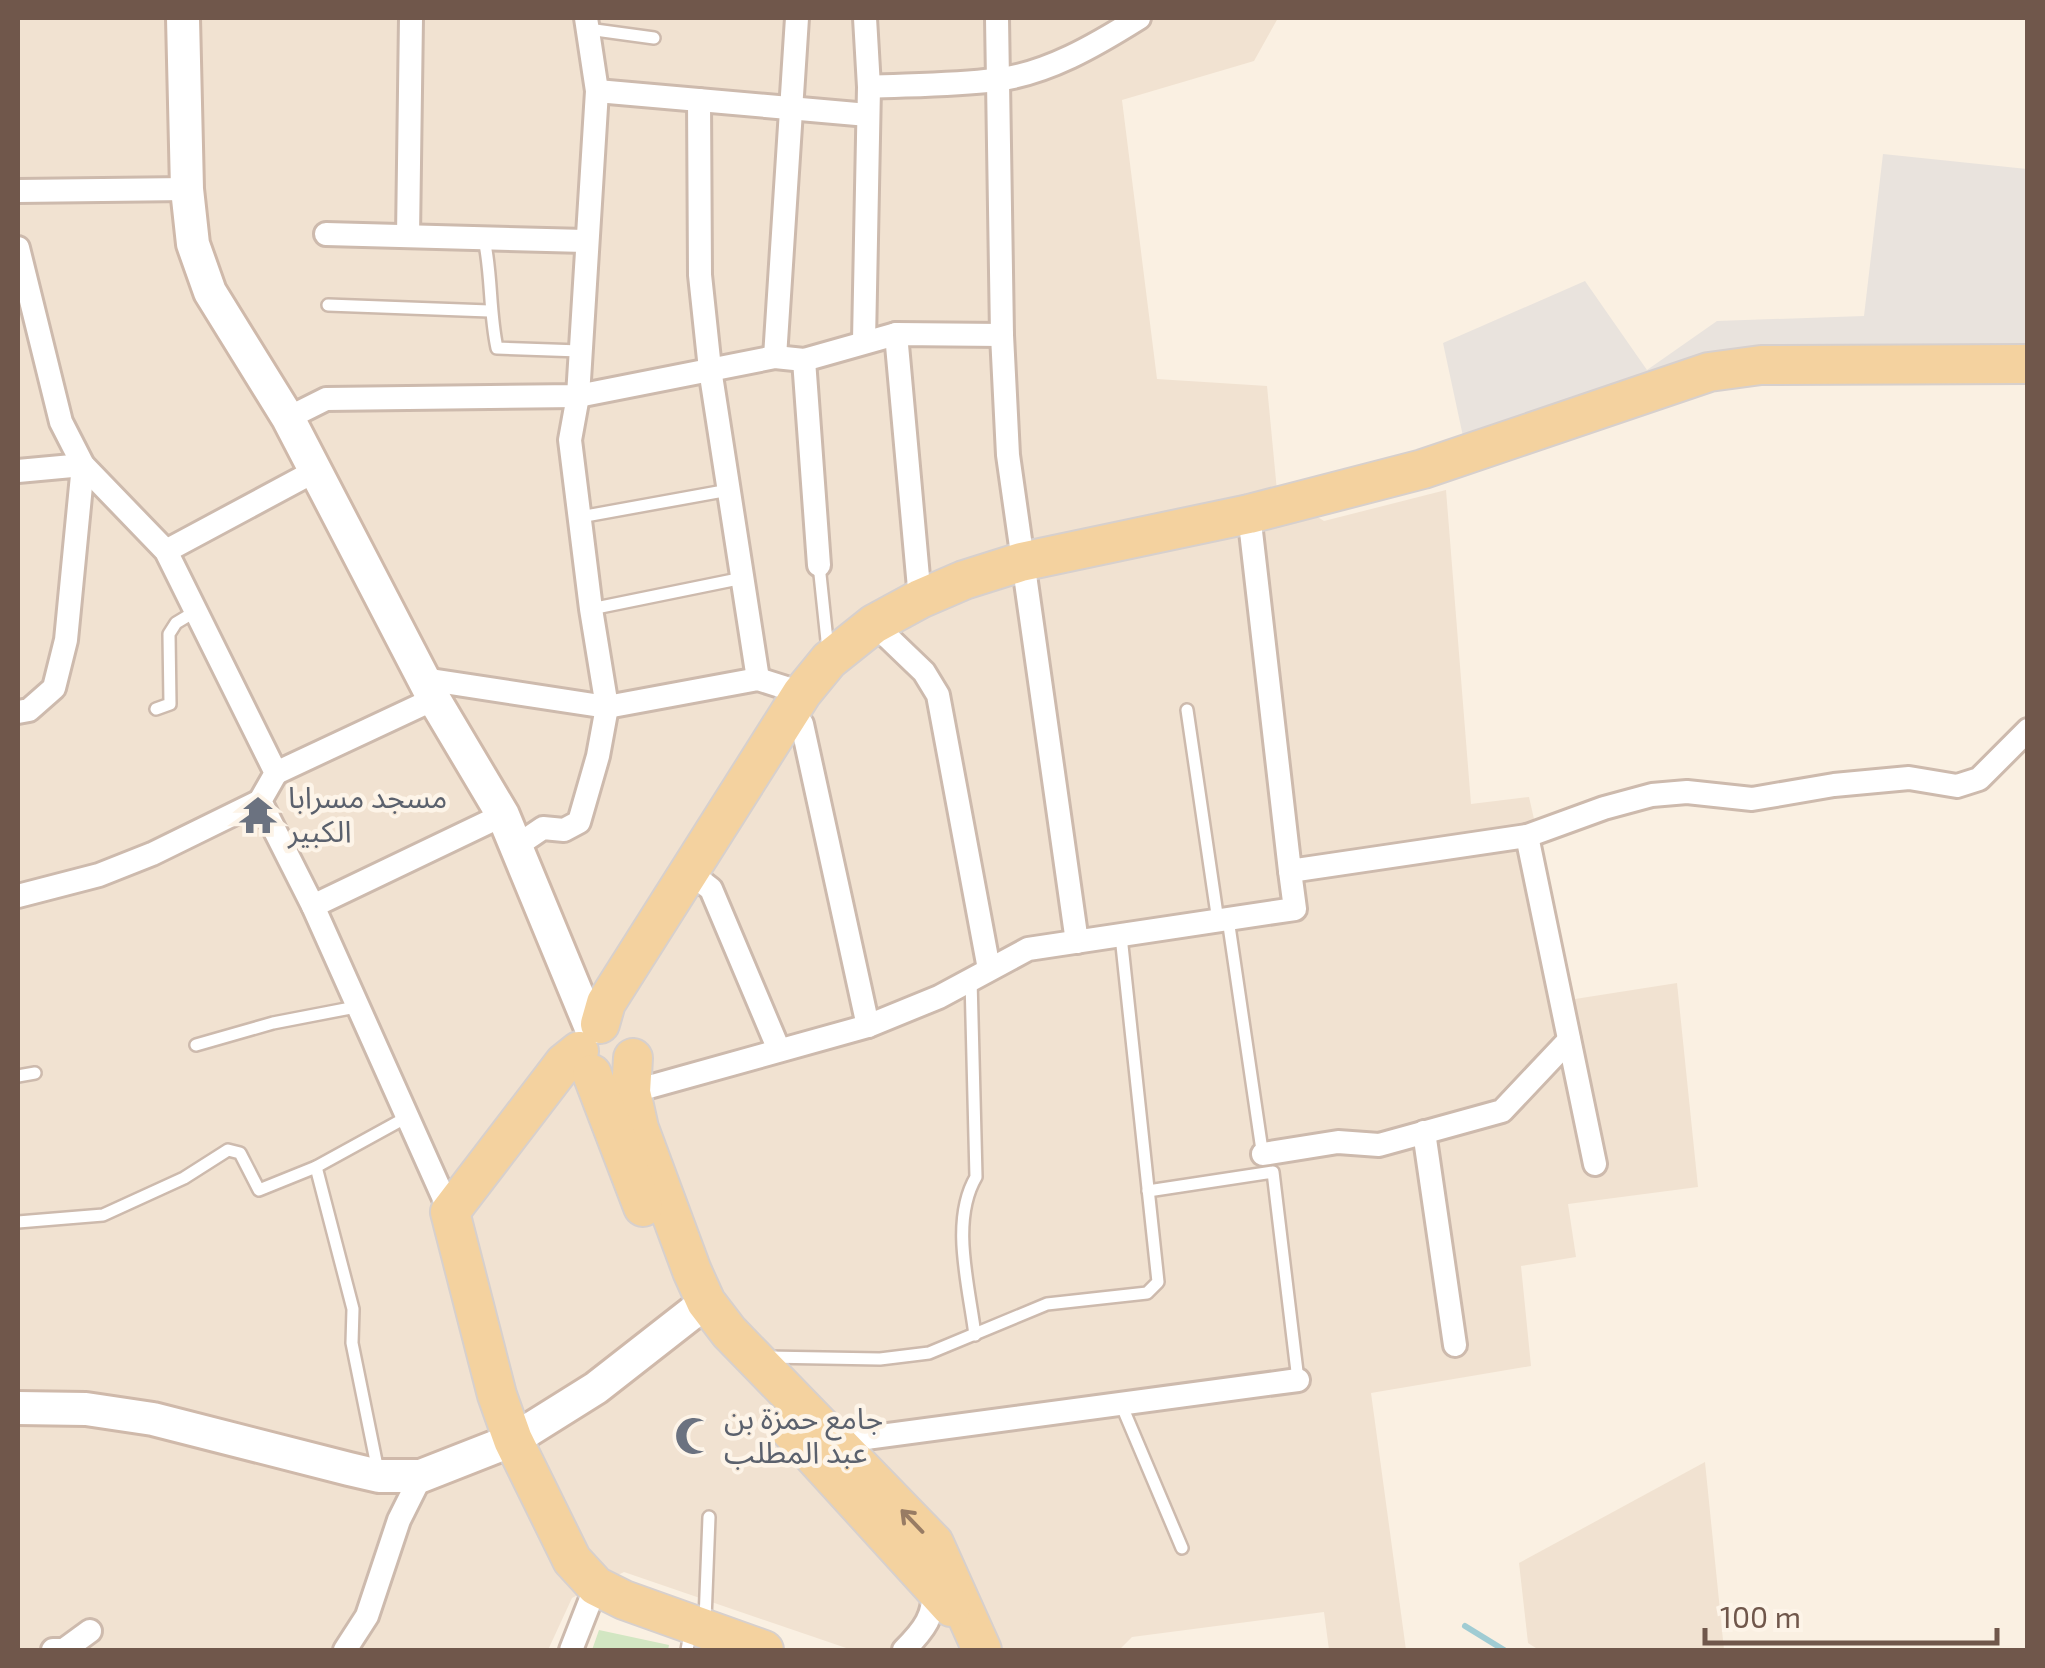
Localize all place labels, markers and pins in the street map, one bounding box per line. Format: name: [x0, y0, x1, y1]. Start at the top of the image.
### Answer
place label: مسجد مسرابا الكبير: [287, 778, 447, 849]
temple icon: مسجد مسرابا الكبير: [237, 794, 279, 836]
place label: جامع حمزة بن عبد المطلب: [724, 1399, 883, 1470]
mosque icon: جامع حمزة بن عبد المطلب: [673, 1415, 715, 1457]

